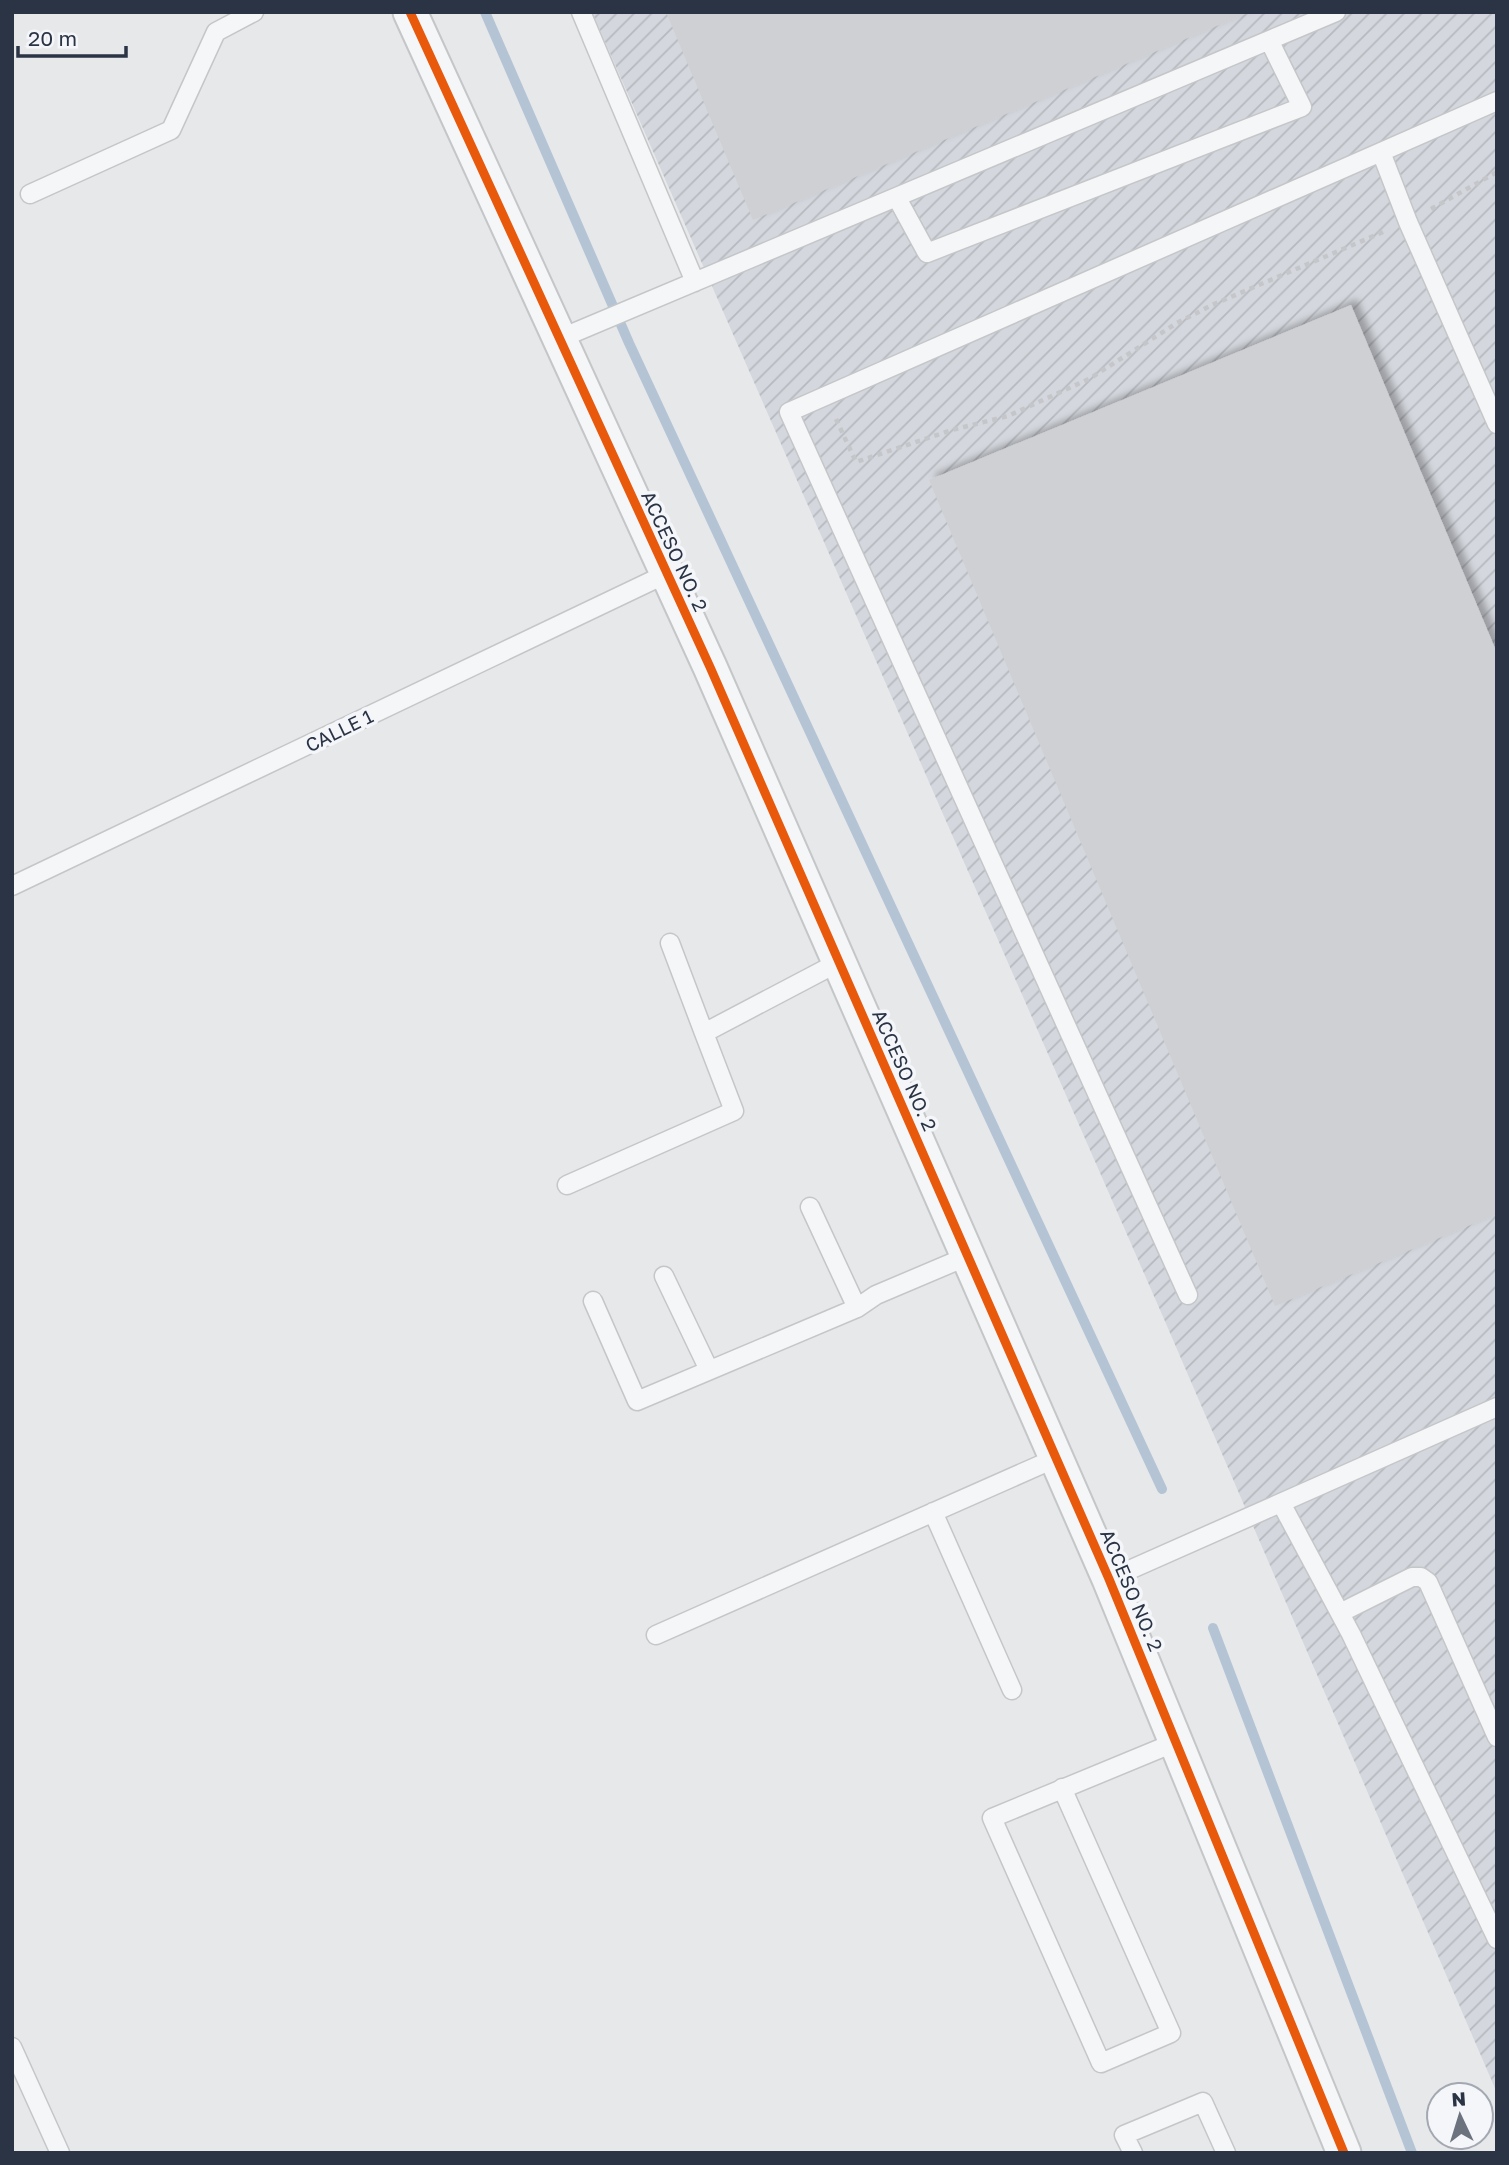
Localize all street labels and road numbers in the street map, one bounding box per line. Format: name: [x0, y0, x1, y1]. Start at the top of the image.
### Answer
street label: ACCESO NO. 2: [637, 487, 713, 615]
street label: CALLE 1: [301, 704, 377, 756]
street label: ACCESO NO. 2: [868, 1006, 942, 1134]
street label: ACCESO NO. 2: [1096, 1526, 1168, 1654]

